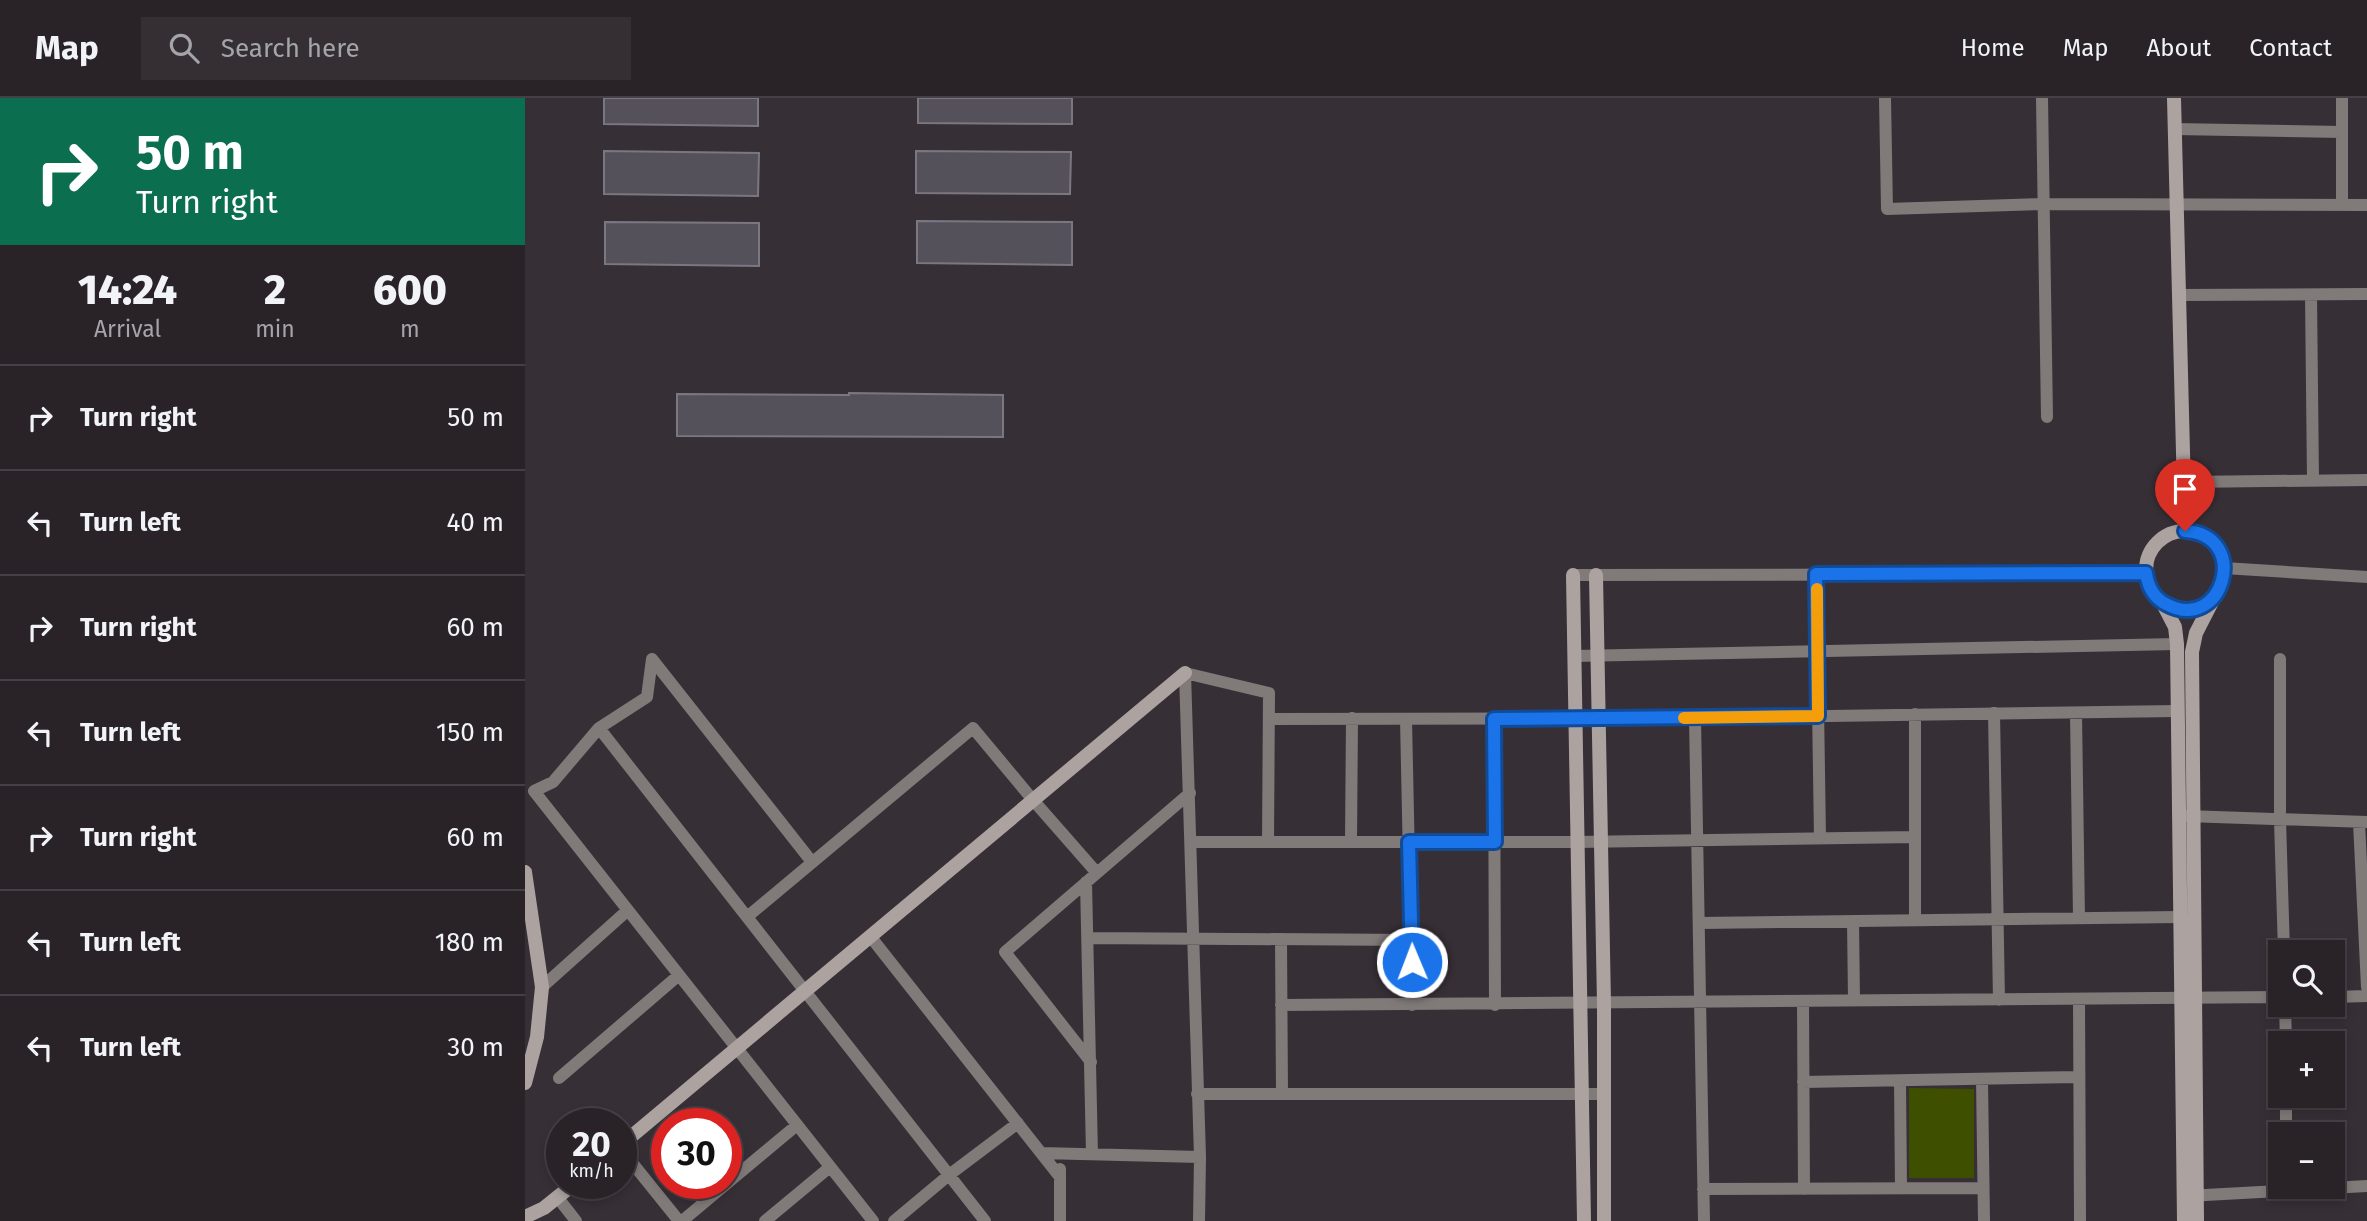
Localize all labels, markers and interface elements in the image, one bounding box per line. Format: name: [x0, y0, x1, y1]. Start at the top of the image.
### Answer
search box: [141, 17, 631, 80]
text: Map: [35, 28, 99, 68]
icon: search: [165, 29, 203, 67]
text: Search here: [221, 33, 360, 64]
text: Home: [1961, 34, 2025, 62]
text: Map: [2063, 34, 2109, 62]
text: About: [2147, 34, 2211, 62]
text: Contact: [2249, 34, 2332, 62]
text: 50 m: [136, 123, 244, 182]
icon: right: [21, 126, 112, 217]
text: Turn right: [136, 183, 278, 221]
text: 14:24: [78, 265, 177, 315]
text: 2: [264, 265, 286, 315]
text: 600: [373, 265, 447, 315]
text: Arrival: [94, 315, 161, 343]
text: min: [255, 315, 295, 343]
text: m: [400, 315, 420, 343]
icon: right: [21, 399, 59, 437]
text: Turn right: [80, 402, 197, 433]
text: 50 m: [447, 402, 504, 433]
pin: [2155, 459, 2215, 531]
icon: arrive: [2166, 470, 2204, 508]
icon: left: [21, 504, 59, 542]
text: Turn left: [80, 507, 181, 538]
text: 40 m: [446, 507, 504, 538]
icon: right: [21, 609, 59, 647]
text: Turn right: [80, 612, 197, 643]
text: 60 m: [446, 612, 504, 643]
icon: left: [21, 714, 59, 752]
text: Turn left: [80, 717, 181, 748]
text: 150 m: [436, 717, 504, 748]
icon: right: [21, 819, 59, 857]
text: Turn right: [80, 822, 197, 853]
text: 60 m: [446, 822, 504, 853]
icon: left: [21, 924, 59, 962]
position arrow: [1375, 925, 1449, 999]
text: Turn left: [80, 927, 181, 958]
text: 180 m: [435, 927, 504, 958]
map controls: [2268, 940, 2345, 1199]
button: search: [2268, 940, 2345, 1017]
icon: left: [21, 1029, 59, 1067]
button: +: [2268, 1031, 2345, 1108]
text: Turn left: [80, 1032, 181, 1063]
text: 30 m: [447, 1032, 504, 1063]
speed limit sign: 30: [651, 1108, 742, 1199]
button: −: [2268, 1122, 2345, 1199]
text: 20: [572, 1123, 611, 1165]
text: km/h: [569, 1160, 614, 1182]

